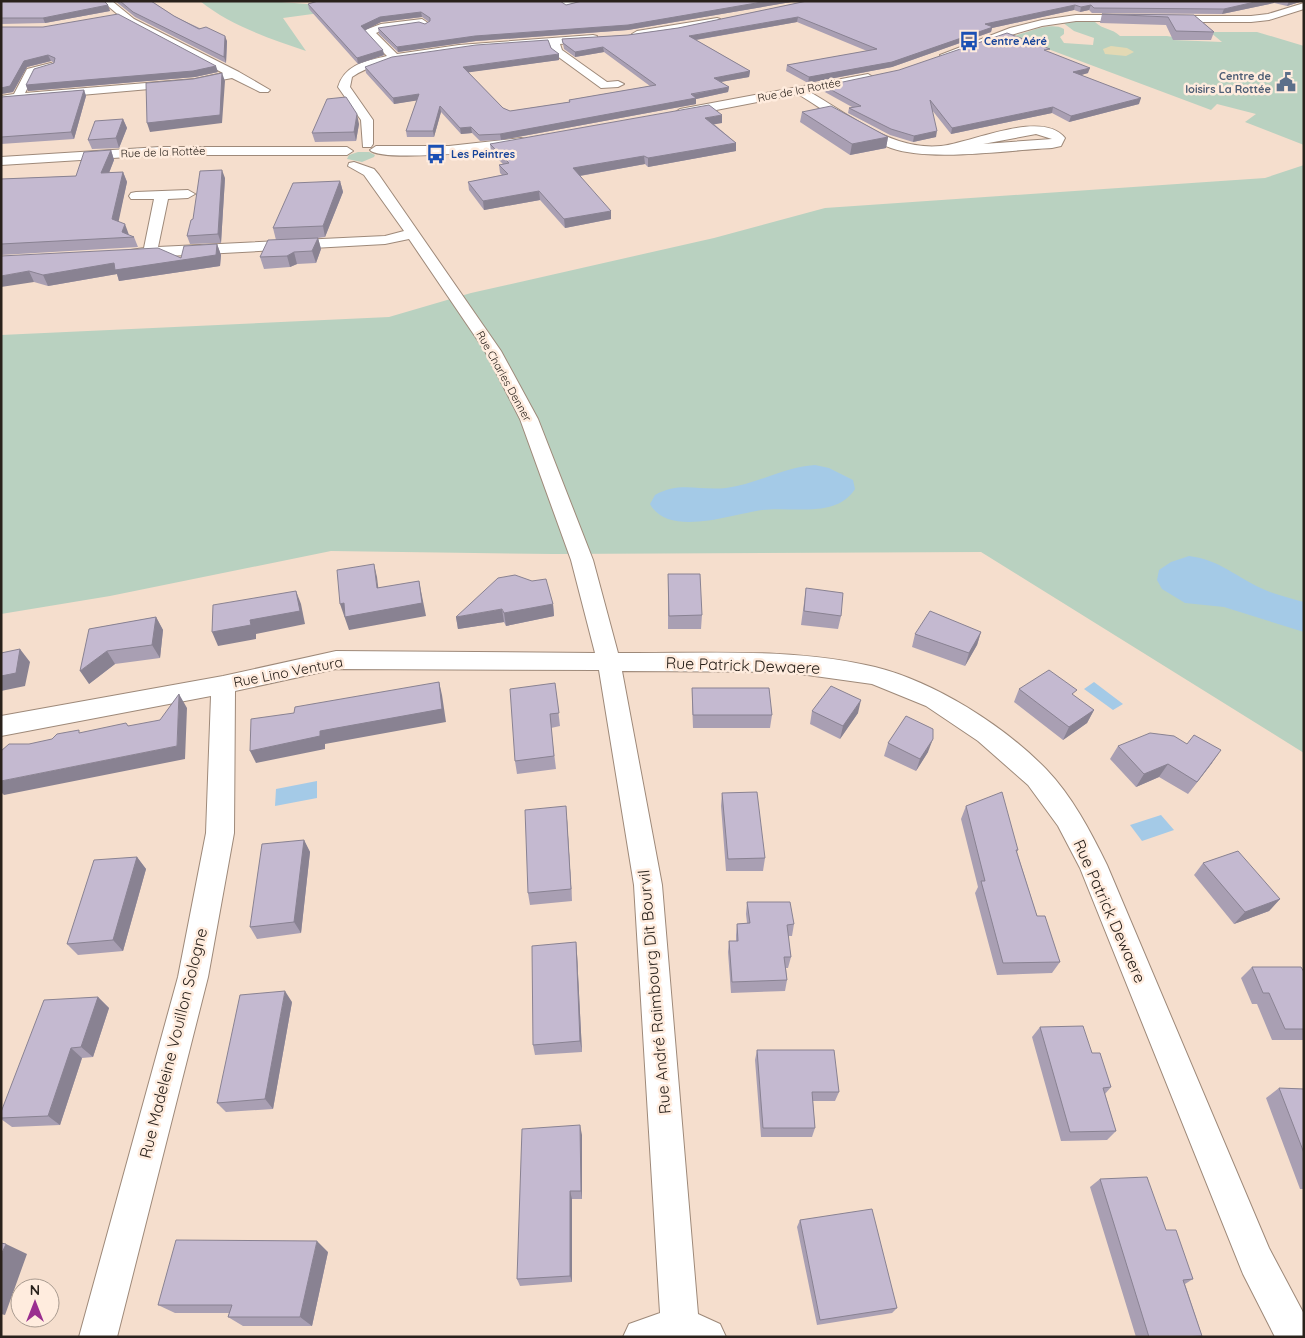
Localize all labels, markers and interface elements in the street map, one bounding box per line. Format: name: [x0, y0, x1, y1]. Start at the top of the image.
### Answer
bus stop icon: Centre Aéré: [958, 30, 980, 52]
place label: Centre Aéré: [984, 34, 1048, 48]
place label: Centre de loisirs La Rottée: [1185, 69, 1271, 96]
public building icon: Centre de loisirs La Rottée: [1275, 71, 1297, 93]
street label: Rue de la Rottée: [756, 75, 842, 105]
bus stop icon: Les Peintres: [425, 143, 447, 165]
street label: Rue de la Rottée: [120, 144, 206, 160]
place label: Les Peintres: [451, 147, 515, 161]
street label: Rue Charles Denner: [473, 328, 535, 424]
street label: Rue Patrick Dewaere: [665, 652, 821, 678]
street label: Rue Lino Ventura: [232, 653, 344, 691]
street label: Rue Patrick Dewaere: [1069, 836, 1151, 986]
street label: Rue André Raimbourg Dit Bourvil: [633, 869, 675, 1115]
street label: Rue Madeleine Vouillon Sologne: [135, 926, 211, 1160]
north arrow: [10, 1278, 60, 1328]
text: N: [30, 1281, 40, 1299]

